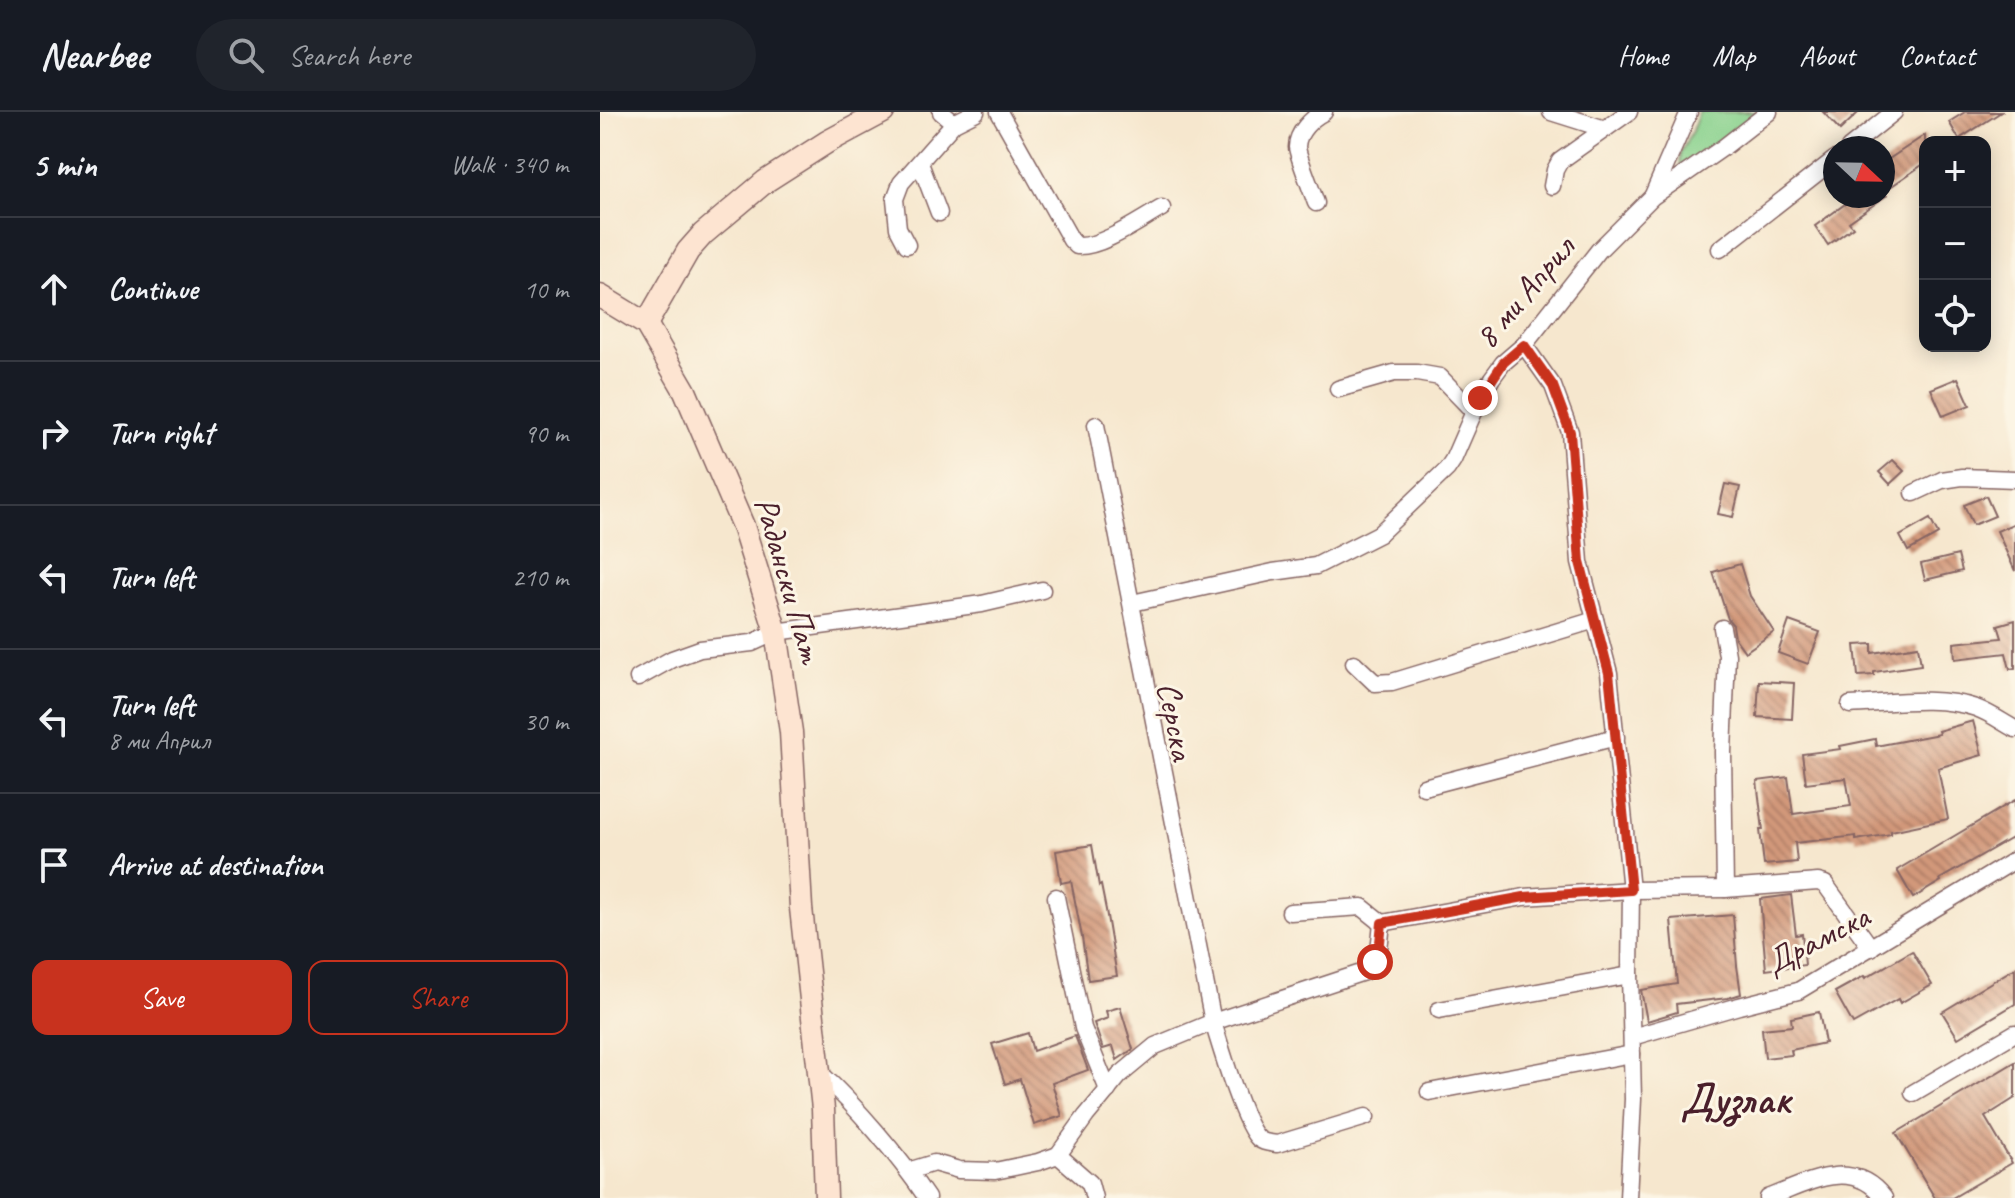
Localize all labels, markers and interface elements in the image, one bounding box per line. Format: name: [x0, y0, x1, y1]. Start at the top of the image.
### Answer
search box: [196, 19, 756, 91]
text: Nearbee: [40, 32, 148, 79]
icon: search: [224, 33, 268, 77]
text: Search here: [288, 36, 410, 74]
text: Home: [1618, 38, 1668, 73]
text: Map: [1712, 38, 1755, 73]
text: About: [1799, 38, 1855, 73]
text: Contact: [1899, 38, 1975, 73]
north arrow: [1823, 136, 1895, 208]
map controls: [1919, 136, 1991, 352]
button: +: [1919, 136, 1991, 208]
text: 5 min: [32, 143, 97, 186]
text: Walk · 340 m: [451, 148, 568, 181]
button: −: [1919, 208, 1991, 280]
street label: 8 ми Април: [1465, 226, 1585, 357]
icon: ahead: [32, 267, 76, 311]
text: Continue: [108, 270, 198, 308]
text: 10 m: [524, 273, 568, 306]
button: locate: [1919, 280, 1991, 352]
route end: [1462, 380, 1498, 416]
icon: right: [32, 411, 76, 455]
text: Turn right: [108, 414, 213, 452]
text: 90 m: [524, 417, 568, 450]
street label: Радански Пат: [745, 492, 834, 670]
icon: left: [32, 555, 76, 599]
text: Turn left: [108, 558, 195, 596]
text: 210 m: [512, 561, 568, 594]
street label: Серска: [1147, 678, 1205, 766]
text: Turn left: [108, 686, 195, 724]
icon: left: [32, 699, 76, 743]
text: 30 m: [524, 705, 568, 738]
text: 8 ми Април: [108, 724, 210, 757]
icon: arrive: [32, 843, 76, 887]
text: Arrive at destination: [108, 846, 323, 884]
street label: Драмска: [1758, 894, 1878, 983]
route start: [1357, 944, 1393, 980]
button: Save: [32, 960, 292, 1035]
button: Share: [308, 960, 568, 1035]
district label: Дузлак: [1681, 1073, 1794, 1127]

